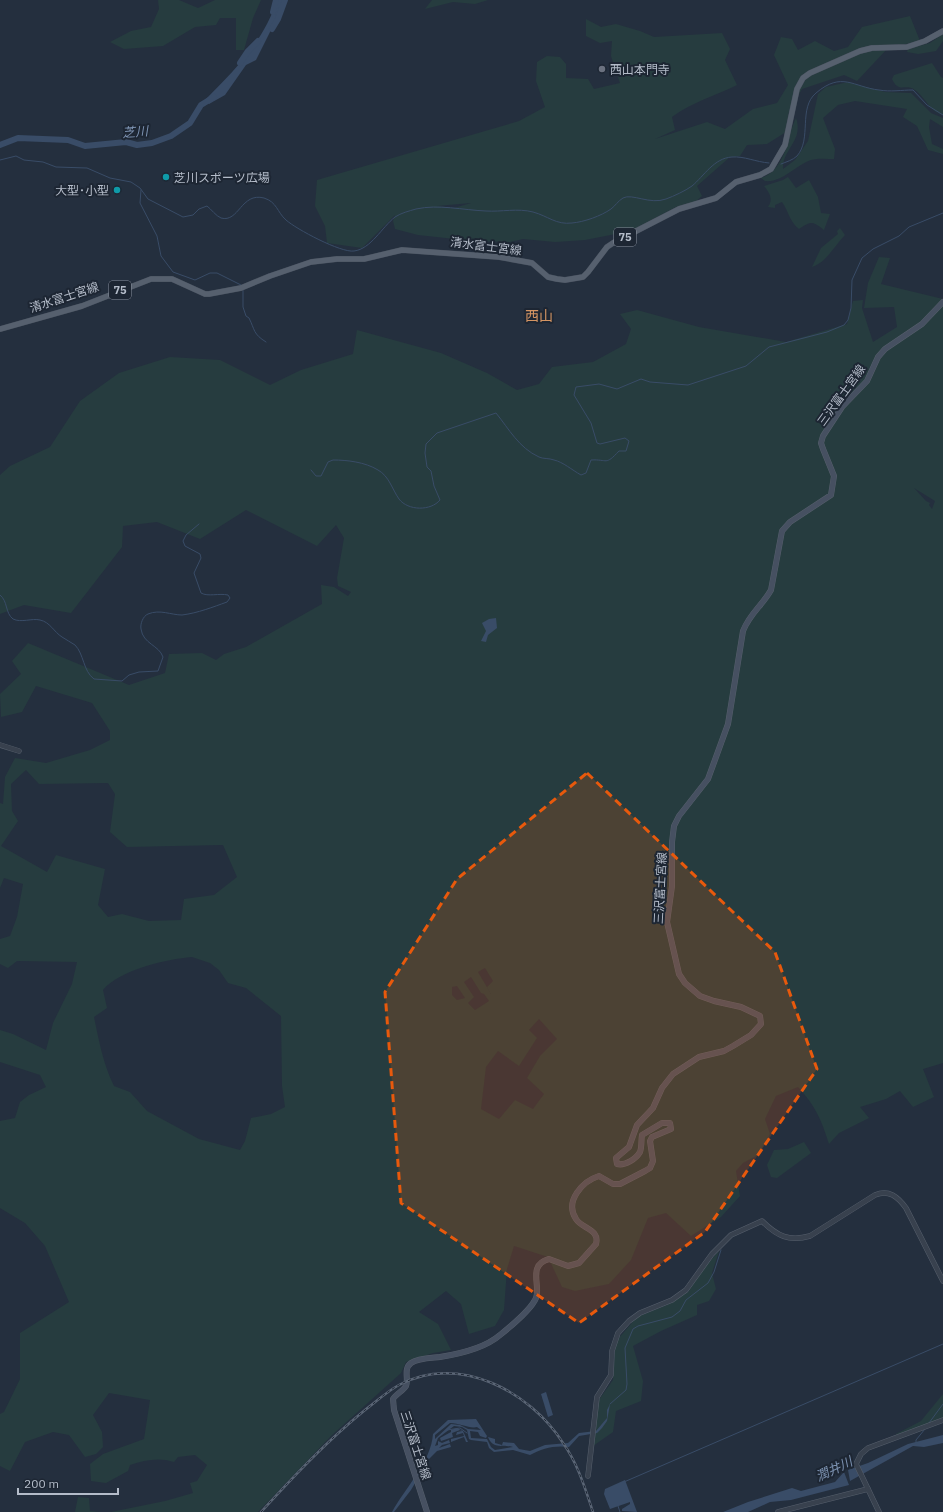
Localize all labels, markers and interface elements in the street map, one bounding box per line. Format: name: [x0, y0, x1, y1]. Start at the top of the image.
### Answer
place label: 西山本門寺: [610, 62, 670, 77]
marker: 西山本門寺: [597, 64, 607, 74]
water label: 芝川: [121, 122, 151, 142]
place label: 芝川スポーツ広場: [174, 170, 270, 185]
marker: 芝川スポーツ広場: [161, 172, 171, 182]
place label: 大型･小型: [55, 183, 109, 198]
marker: 大型･小型: [112, 185, 122, 195]
road number: 75: [614, 228, 636, 246]
street label: 清水富士宮線: [449, 234, 523, 258]
street label: 清水富士宮線: [27, 279, 101, 315]
road number: 75: [109, 281, 131, 299]
district label: 西山: [525, 307, 553, 325]
street label: 三沢富士宮線: [814, 361, 868, 429]
street label: 三沢富士宮線: [651, 852, 669, 924]
street label: 三沢富士宮線: [398, 1408, 434, 1482]
water label: 潤井川: [813, 1452, 857, 1485]
scale bar: [18, 1470, 118, 1496]
text: 200 m: [24, 1476, 59, 1491]

